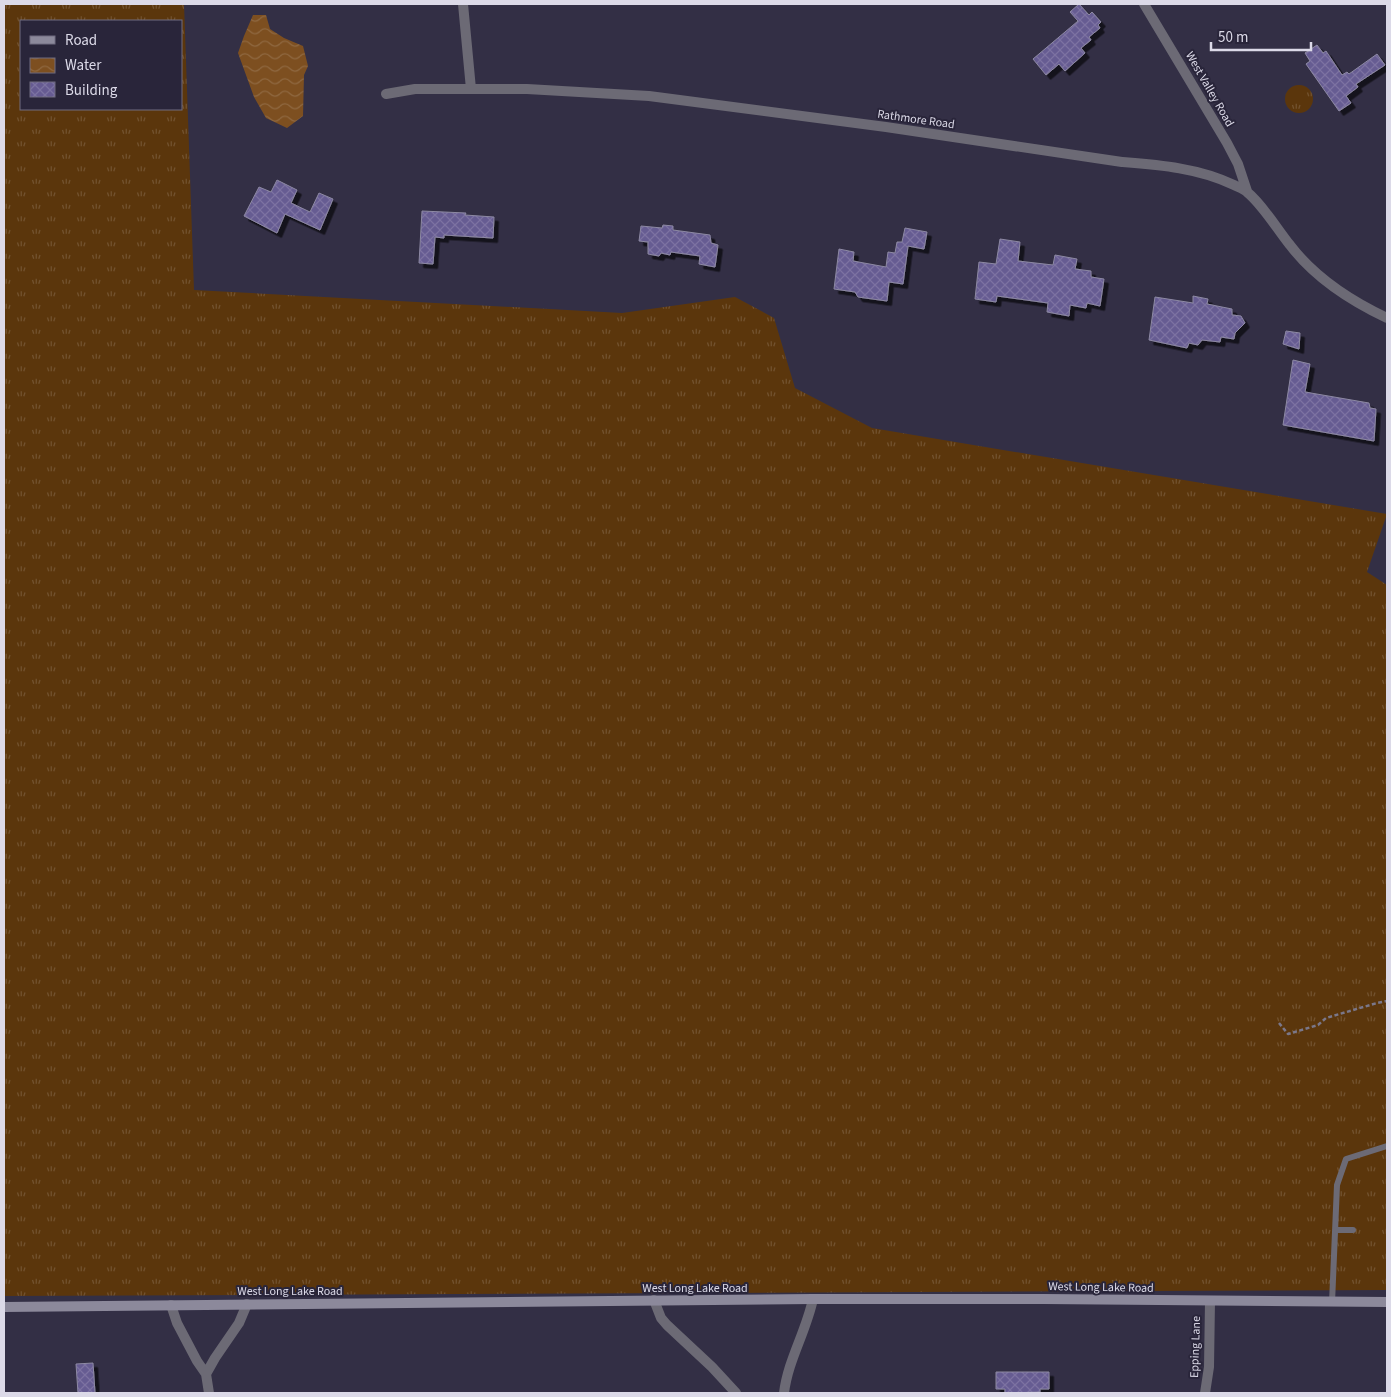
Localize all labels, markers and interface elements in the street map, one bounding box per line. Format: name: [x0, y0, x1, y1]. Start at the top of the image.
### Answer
legend: [20, 20, 182, 110]
scale bar: [1211, 20, 1311, 52]
text: 50 m: [1218, 27, 1248, 48]
text: Road: [65, 30, 97, 51]
street label: West Valley Road: [1181, 48, 1238, 130]
text: Water: [65, 55, 102, 76]
text: Building: [65, 80, 118, 101]
street label: Rathmore Road: [876, 106, 956, 133]
street label: West Long Lake Road: [1048, 1278, 1154, 1297]
street label: West Long Lake Road: [642, 1280, 748, 1297]
street label: West Long Lake Road: [237, 1283, 343, 1300]
street label: Epping Lane: [1186, 1316, 1205, 1378]

